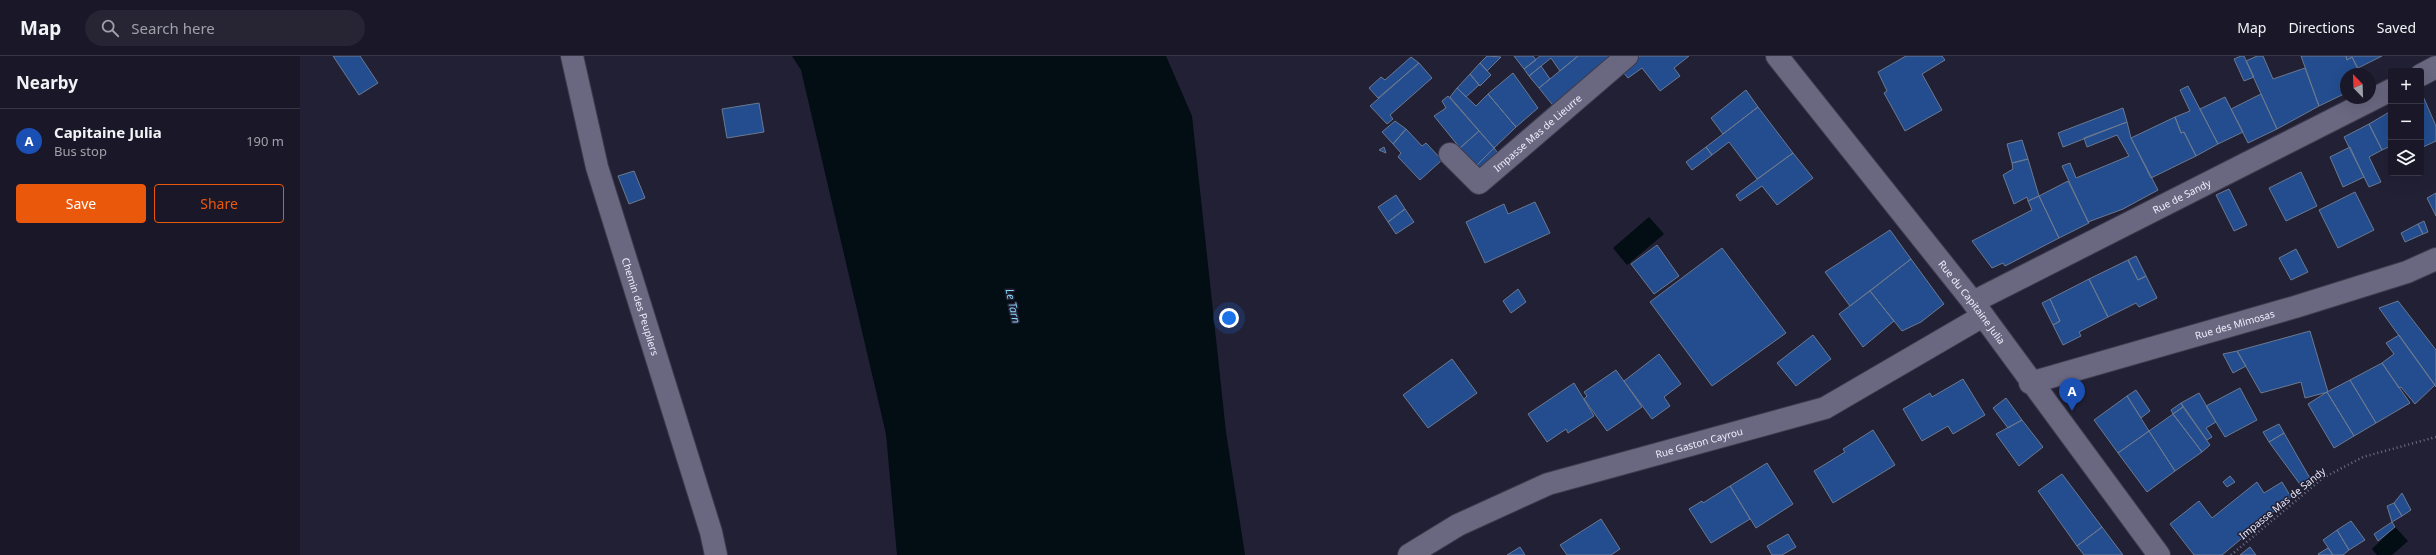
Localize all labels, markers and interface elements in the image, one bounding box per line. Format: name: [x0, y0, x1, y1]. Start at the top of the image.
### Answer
search box: [85, 10, 365, 46]
text: Map: [20, 15, 61, 41]
icon: search: [99, 17, 121, 39]
text: Search here: [131, 18, 215, 38]
text: Map: [2237, 18, 2266, 37]
text: Directions: [2288, 18, 2355, 37]
text: Saved: [2377, 18, 2416, 37]
north arrow: [2340, 68, 2376, 104]
map controls: [2388, 68, 2424, 176]
button: +: [2388, 68, 2424, 104]
text: Nearby: [16, 71, 78, 94]
street label: Impasse Mas de Lieurre: [1490, 91, 1585, 175]
button: −: [2388, 104, 2424, 140]
text: Capitaine Julia: [54, 122, 162, 142]
text: A: [25, 132, 34, 150]
text: 190 m: [246, 132, 284, 150]
button: layers: [2388, 140, 2424, 176]
text: Bus stop: [54, 142, 107, 160]
street label: Rue de Sandy: [2150, 175, 2214, 217]
button: Save: [16, 184, 146, 223]
button: Share: [154, 184, 284, 223]
street label: Chemin des Peupliers: [619, 256, 663, 357]
street label: Rue du Capitaine Julia: [1935, 257, 2009, 347]
water label: Le Tarn: [1002, 287, 1024, 325]
street label: Rue des Mimosas: [2193, 306, 2276, 342]
your location: [1219, 308, 1239, 328]
pin: A: [2059, 378, 2085, 411]
street label: Rue Gaston Cayrou: [1654, 424, 1744, 461]
street label: Impasse Mas de Sandy: [2236, 463, 2329, 542]

